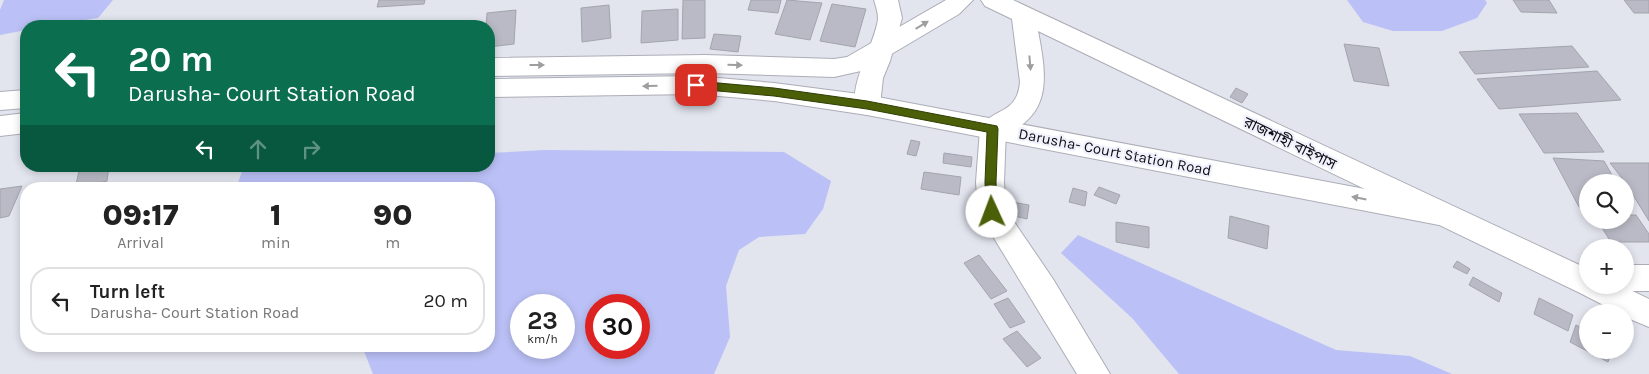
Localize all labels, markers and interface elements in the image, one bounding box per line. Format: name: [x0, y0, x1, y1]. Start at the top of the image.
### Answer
one-way arrow: [915, 21, 928, 30]
text: 20 m: [128, 39, 213, 80]
icon: left: [45, 40, 110, 105]
one-way arrow: [1026, 55, 1034, 71]
one-way arrow: [530, 61, 546, 69]
one-way arrow: [727, 61, 743, 69]
pin: [675, 64, 717, 106]
icon: arrive: [682, 71, 710, 99]
text: Darusha- Court Station Road: [128, 81, 416, 107]
one-way arrow: [642, 82, 658, 90]
street label: রাজশাহী বাইপাস: [1240, 112, 1340, 173]
street label: Darusha- Court Station Road: [1017, 124, 1213, 180]
icon: left: [191, 135, 219, 163]
icon: ahead: [244, 135, 272, 163]
icon: right: [297, 135, 325, 163]
map controls: [1579, 174, 1634, 359]
button: search: [1579, 174, 1634, 229]
position arrow: [965, 185, 1017, 237]
one-way arrow: [1350, 194, 1366, 202]
text: 09:17: [103, 197, 179, 233]
text: 1: [270, 197, 282, 233]
text: 90: [373, 197, 412, 233]
text: Arrival: [117, 233, 164, 252]
text: min: [261, 233, 291, 252]
text: m: [385, 233, 400, 252]
button: +: [1579, 239, 1634, 294]
text: Turn left: [90, 281, 165, 303]
icon: left: [47, 287, 75, 315]
text: 20 m: [423, 290, 468, 312]
speed limit sign: 30: [585, 294, 650, 359]
text: Darusha- Court Station Road: [90, 303, 299, 322]
button: −: [1579, 304, 1634, 359]
text: 23: [527, 306, 558, 335]
text: km/h: [527, 332, 558, 346]

